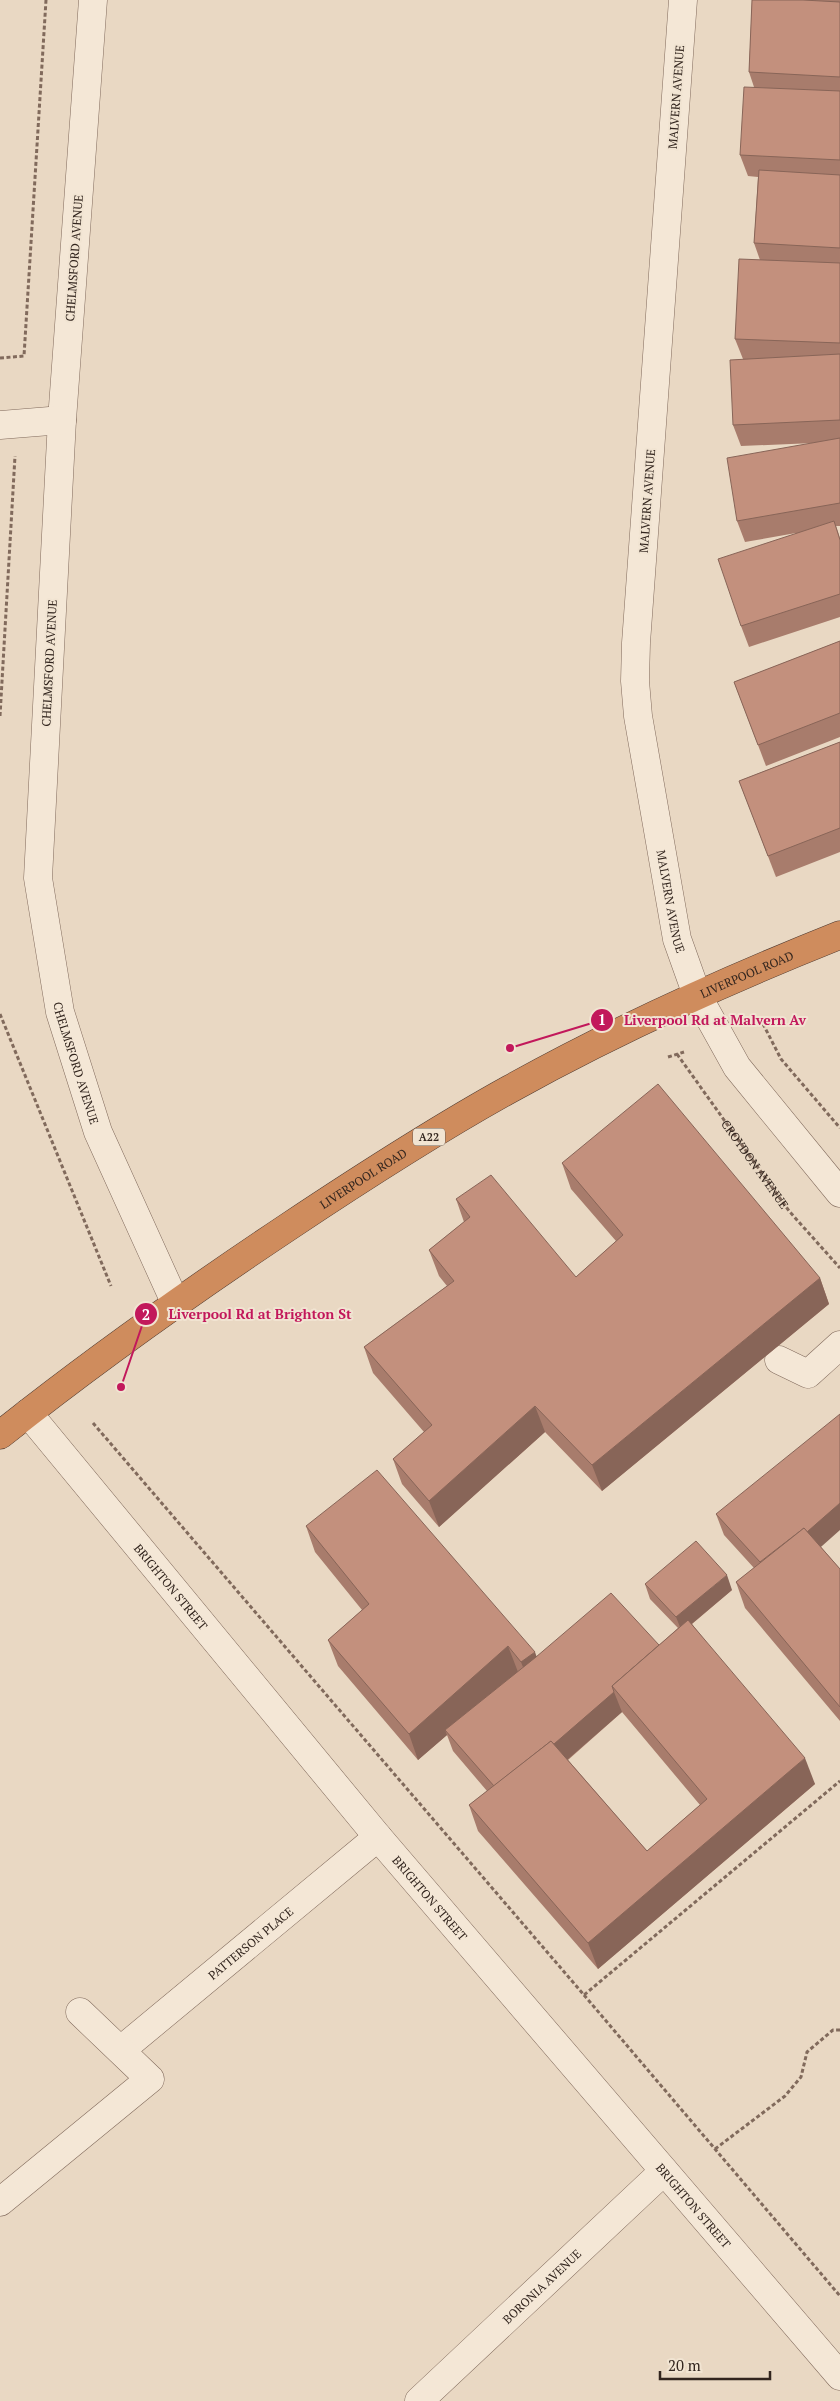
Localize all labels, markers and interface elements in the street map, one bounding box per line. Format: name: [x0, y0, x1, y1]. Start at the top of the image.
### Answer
street label: MALVERN AVENUE: [665, 44, 687, 150]
street label: CHELMSFORD AVENUE: [62, 194, 86, 322]
street label: MALVERN AVENUE: [636, 448, 658, 554]
street label: CHELMSFORD AVENUE: [38, 599, 60, 727]
street label: MALVERN AVENUE: [654, 849, 689, 955]
street label: LIVERPOOL ROAD: [698, 947, 795, 1001]
street label: CHELMSFORD AVENUE: [51, 1001, 102, 1126]
callout: Liverpool Rd at Malvern Av: [589, 1006, 817, 1035]
text: 1: [598, 1009, 606, 1029]
text: Liverpool Rd at Malvern Av: [624, 1010, 806, 1029]
street label: CROYDON AVENUE: [718, 1116, 792, 1211]
road number: A22: [413, 1128, 445, 1146]
street label: LIVERPOOL ROAD: [317, 1145, 409, 1211]
callout: Liverpool Rd at Brighton St: [134, 1300, 362, 1329]
text: 2: [142, 1304, 150, 1324]
text: Liverpool Rd at Brighton St: [168, 1304, 352, 1323]
street label: BRIGHTON STREET: [131, 1540, 211, 1633]
street label: BRIGHTON STREET: [390, 1852, 471, 1944]
street label: PATTERSON PLACE: [205, 1903, 296, 1982]
street label: BRIGHTON STREET: [653, 2160, 735, 2251]
street label: BORONIA AVENUE: [499, 2246, 584, 2326]
scale bar: [660, 2348, 770, 2380]
text: 20 m: [668, 2355, 701, 2375]

